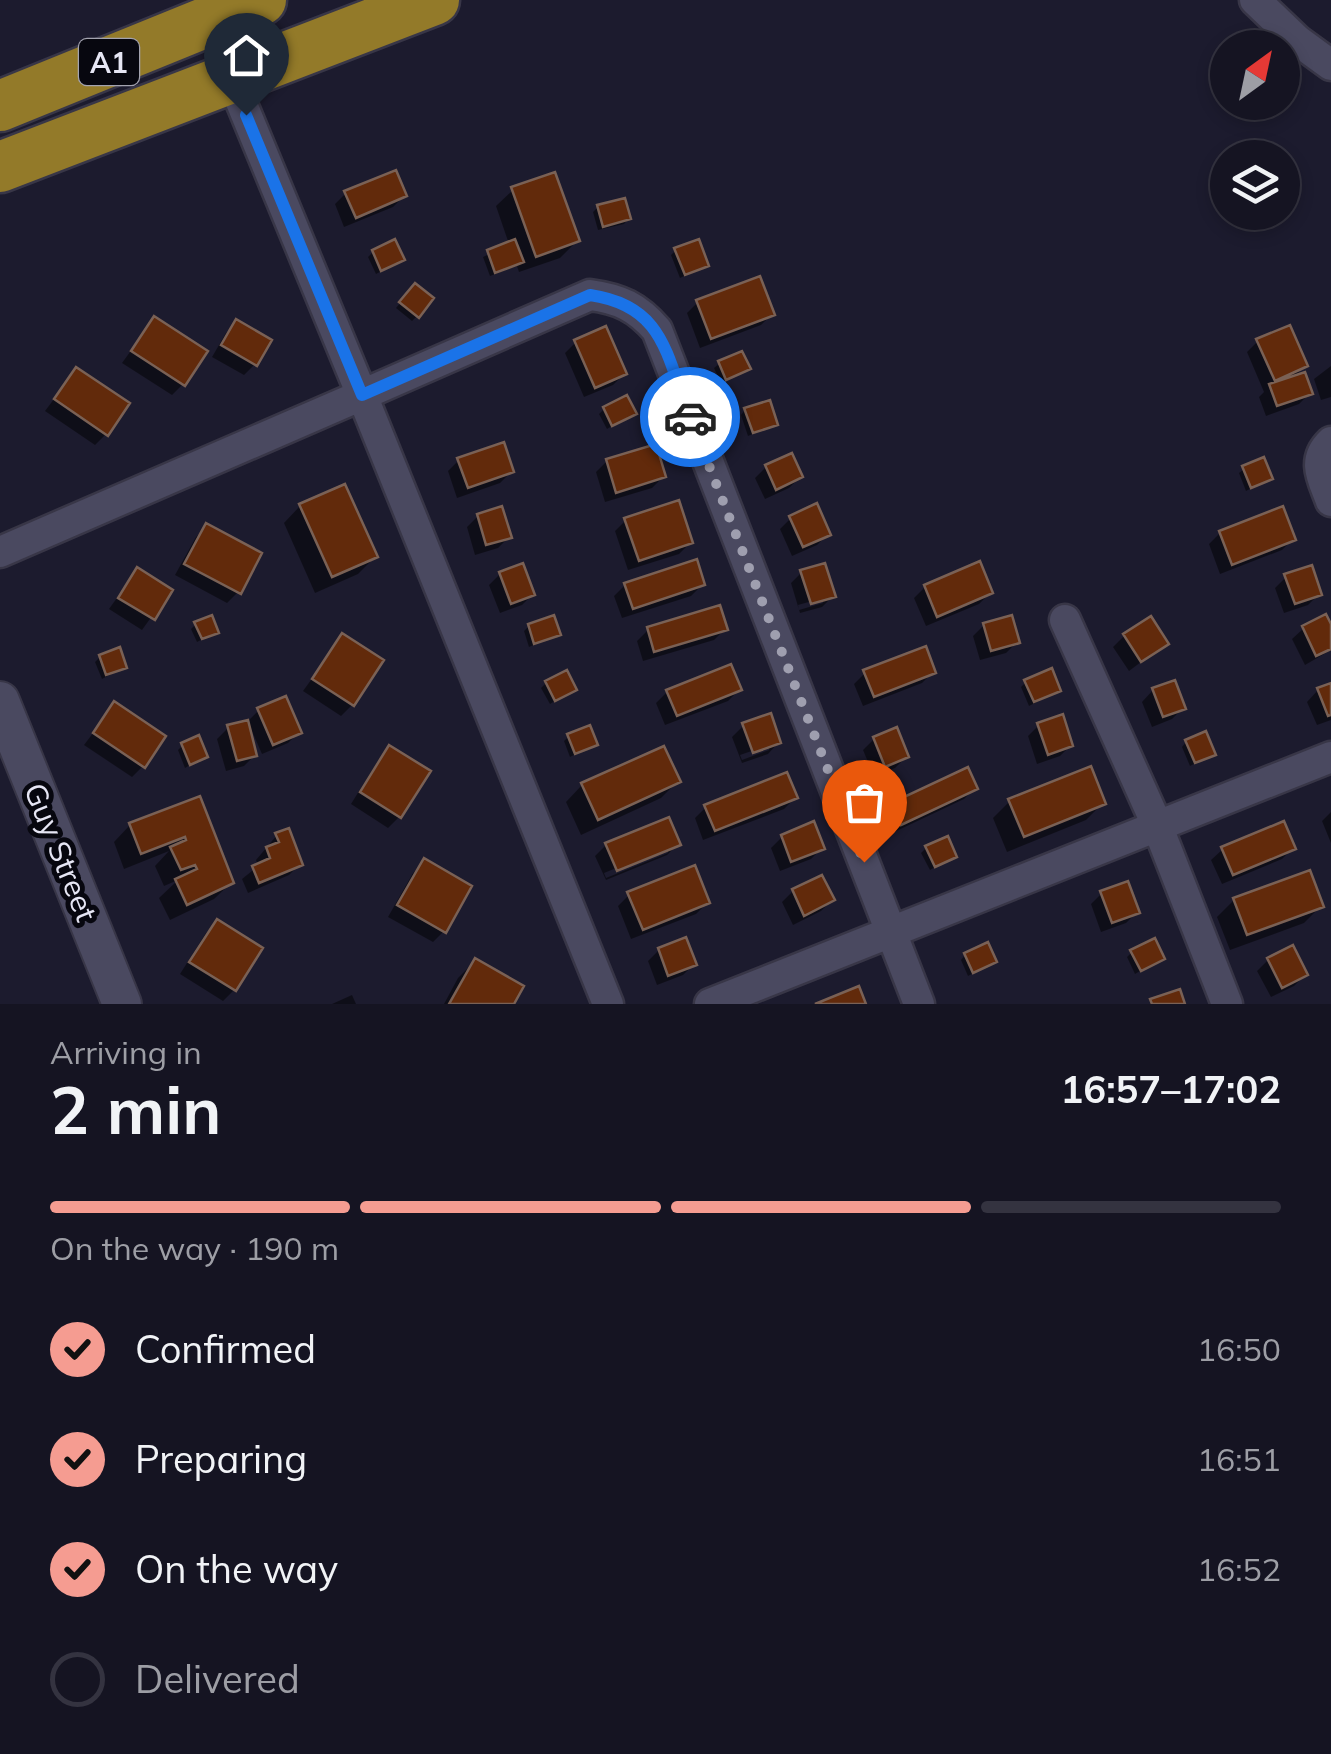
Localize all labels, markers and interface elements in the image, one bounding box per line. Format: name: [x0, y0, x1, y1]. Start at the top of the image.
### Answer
pin: [204, 13, 289, 116]
icon: home: [219, 28, 274, 83]
north arrow: [1210, 30, 1300, 120]
map controls: [1210, 30, 1300, 230]
road number: A1: [79, 39, 139, 85]
button: layers: [1210, 140, 1300, 230]
courier: [640, 367, 740, 467]
icon: car: [663, 390, 718, 445]
pin: [822, 760, 907, 863]
icon: bag: [837, 775, 892, 830]
street label: Guy Street: [16, 777, 106, 927]
text: Arriving in: [50, 1032, 202, 1072]
text: 16:57–17:02: [1061, 1065, 1281, 1113]
text: 2 min: [50, 1069, 221, 1150]
text: On the way · 190 m: [50, 1228, 339, 1268]
icon: check: [50, 1322, 105, 1377]
text: Confirmed: [135, 1325, 316, 1373]
text: 16:50: [1197, 1329, 1281, 1369]
icon: check: [50, 1432, 105, 1487]
text: Preparing: [135, 1435, 307, 1483]
text: 16:51: [1197, 1439, 1281, 1479]
icon: check: [50, 1542, 105, 1597]
text: On the way: [135, 1545, 338, 1593]
text: 16:52: [1197, 1549, 1281, 1589]
text: Delivered: [135, 1655, 300, 1703]

